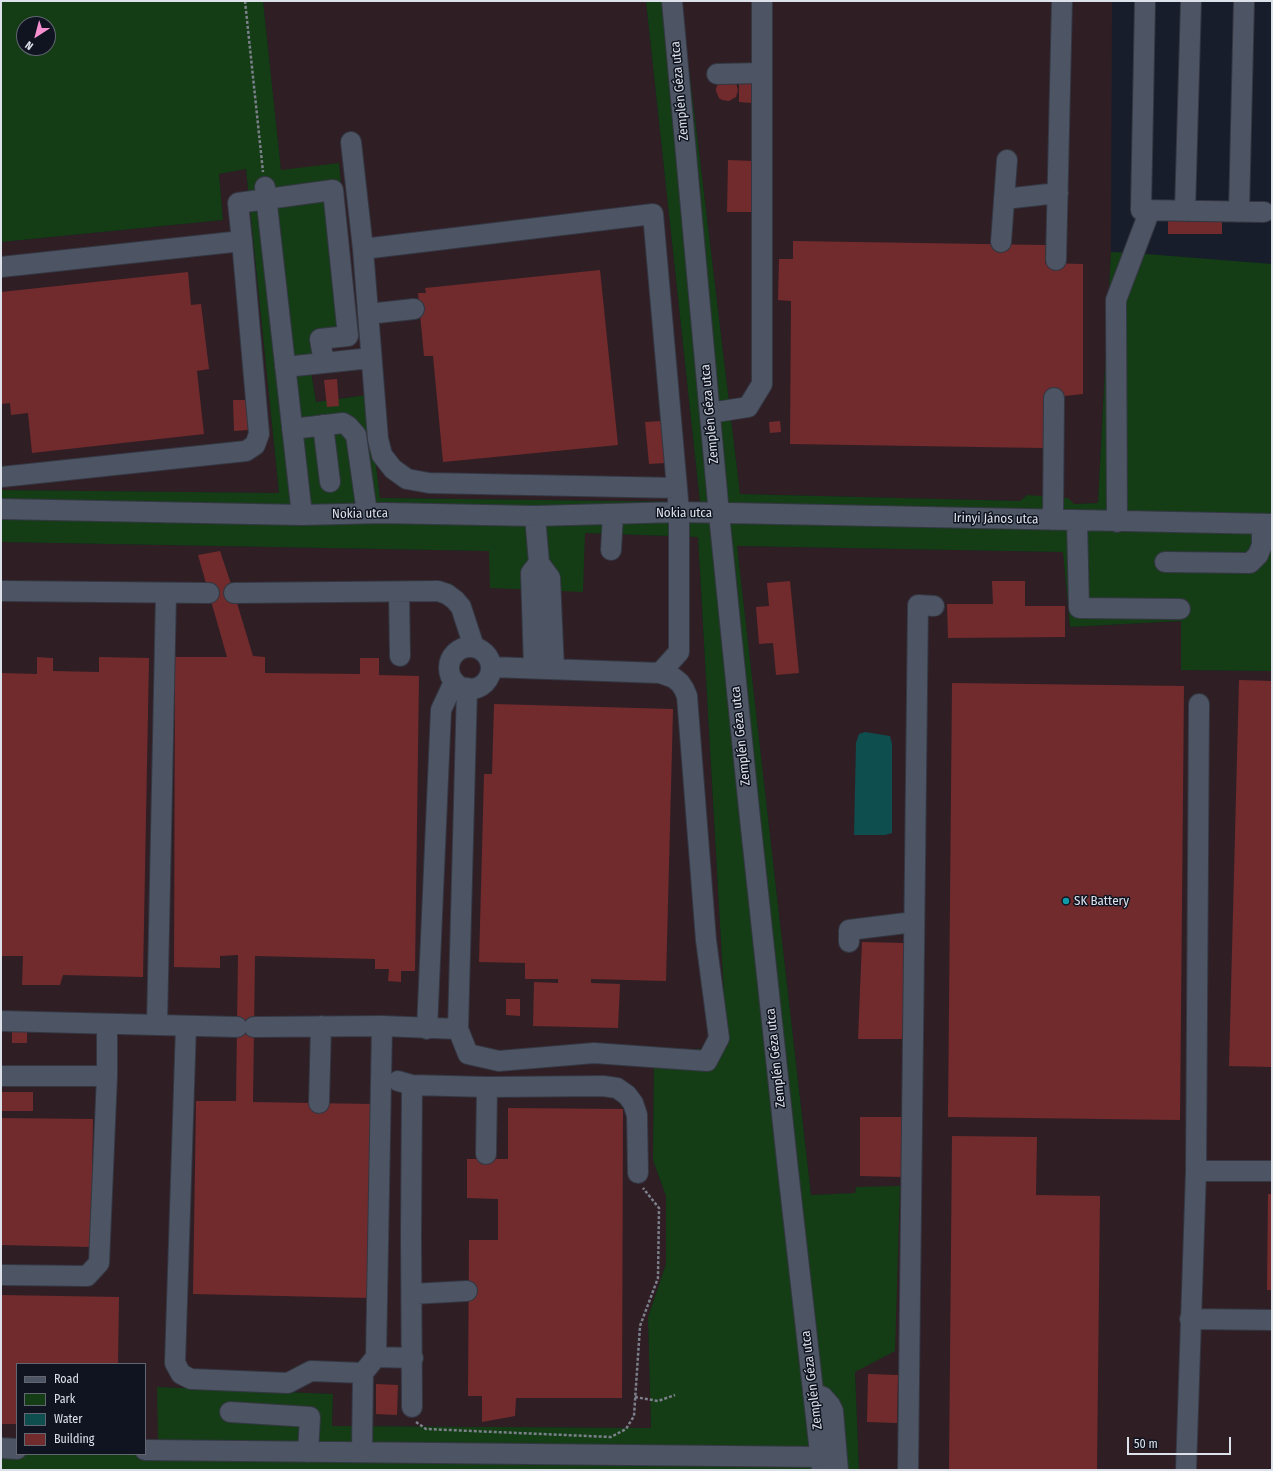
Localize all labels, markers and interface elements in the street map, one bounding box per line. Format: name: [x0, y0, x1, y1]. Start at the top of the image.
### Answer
north arrow: [16, 16, 56, 56]
text: N: [23, 38, 36, 53]
street label: Zemplén Géza utca: [668, 41, 692, 141]
street label: Zemplén Géza utca: [698, 364, 722, 464]
street label: Nokia utca: [656, 505, 712, 521]
street label: Nokia utca: [332, 506, 388, 522]
street label: Irinyi János utca: [953, 510, 1039, 528]
street label: Zemplén Géza utca: [728, 686, 754, 786]
place label: SK Battery: [1074, 893, 1129, 909]
marker: SK Battery: [1061, 896, 1071, 906]
street label: Zemplén Géza utca: [763, 1008, 789, 1108]
street label: Zemplén Géza utca: [798, 1330, 826, 1430]
legend: [16, 1363, 146, 1455]
text: Road: [54, 1372, 79, 1386]
text: Park: [54, 1392, 75, 1406]
text: Water: [54, 1412, 82, 1426]
scale bar: [1129, 1429, 1233, 1455]
text: Building: [54, 1432, 94, 1446]
text: 50 m: [1134, 1437, 1158, 1451]

